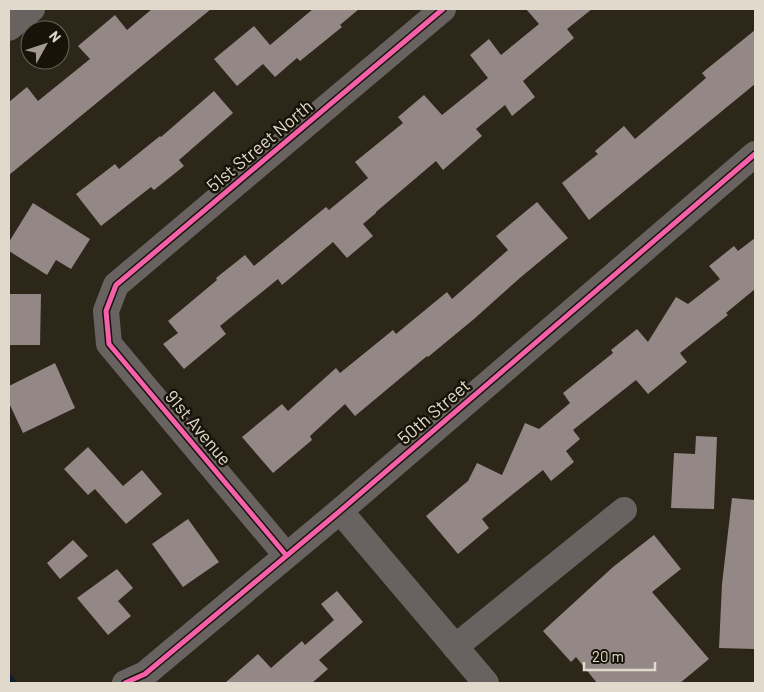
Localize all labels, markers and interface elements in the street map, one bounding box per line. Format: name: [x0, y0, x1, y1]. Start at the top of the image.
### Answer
north arrow: [20, 20, 70, 70]
text: N: [46, 27, 65, 45]
street label: 51st Street North: [202, 95, 317, 196]
street label: 50th Street: [393, 374, 474, 449]
street label: 91st Avenue: [161, 385, 237, 469]
scale bar: [584, 640, 655, 672]
text: 20 m: [592, 647, 624, 665]

